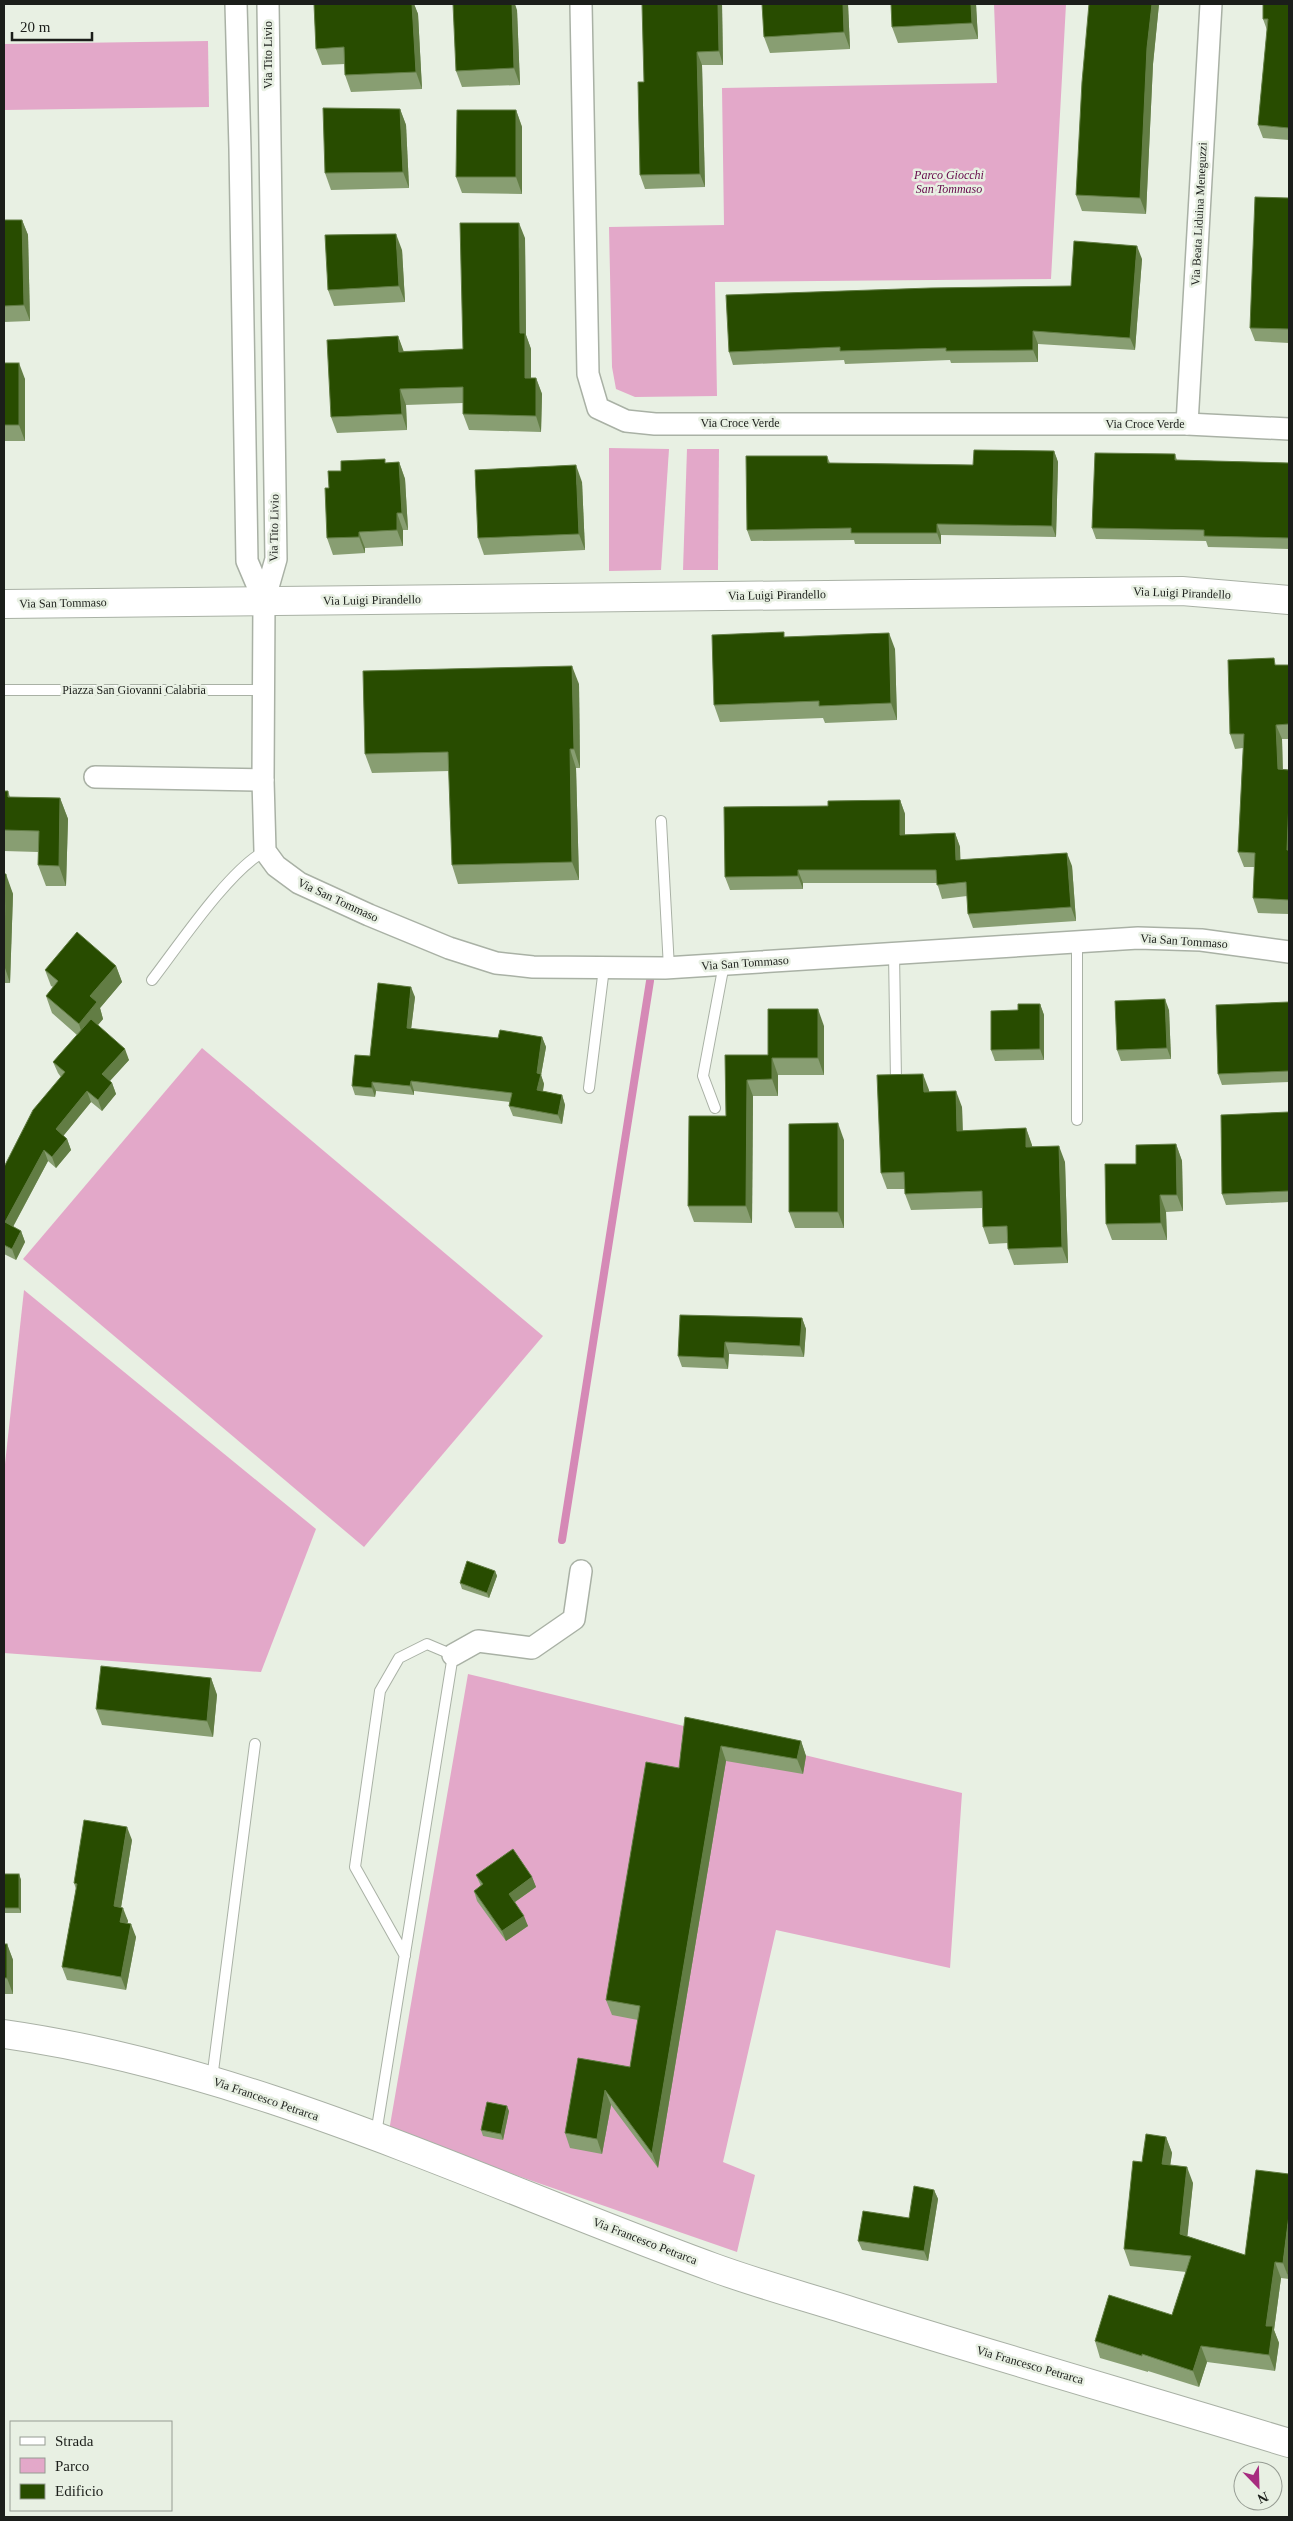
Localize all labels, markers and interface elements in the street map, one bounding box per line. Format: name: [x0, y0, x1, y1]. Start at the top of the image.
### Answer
scale bar: [12, 10, 92, 42]
text: 20 m: [20, 19, 51, 35]
street label: Via Tito Livio: [261, 21, 275, 89]
street label: Via Beata Liduina Meneguzzi: [1188, 141, 1210, 286]
park label: Parco Giocchi San Tommaso: [913, 168, 984, 196]
street label: Via Croce Verde: [700, 416, 780, 430]
street label: Via Croce Verde: [1105, 417, 1185, 431]
street label: Via Tito Livio: [266, 494, 282, 562]
street label: Via Luigi Pirandello: [1133, 584, 1231, 602]
street label: Via Luigi Pirandello: [728, 587, 826, 603]
street label: Via Luigi Pirandello: [323, 592, 421, 608]
street label: Via San Tommaso: [19, 595, 107, 611]
street label: Piazza San Giovanni Calabria: [62, 683, 206, 697]
street label: Via San Tommaso: [295, 875, 381, 925]
street label: Via San Tommaso: [1140, 931, 1228, 951]
street label: Via San Tommaso: [701, 953, 789, 973]
street label: Via Francesco Petrarca: [211, 2074, 321, 2124]
street label: Via Francesco Petrarca: [591, 2215, 700, 2268]
street label: Via Francesco Petrarca: [975, 2343, 1086, 2387]
legend: [10, 2421, 172, 2511]
text: Strada: [55, 2433, 94, 2449]
text: Parco: [55, 2458, 89, 2474]
north arrow: [1233, 2461, 1283, 2511]
text: Edificio: [55, 2483, 103, 2499]
text: N: [1255, 2489, 1270, 2506]

